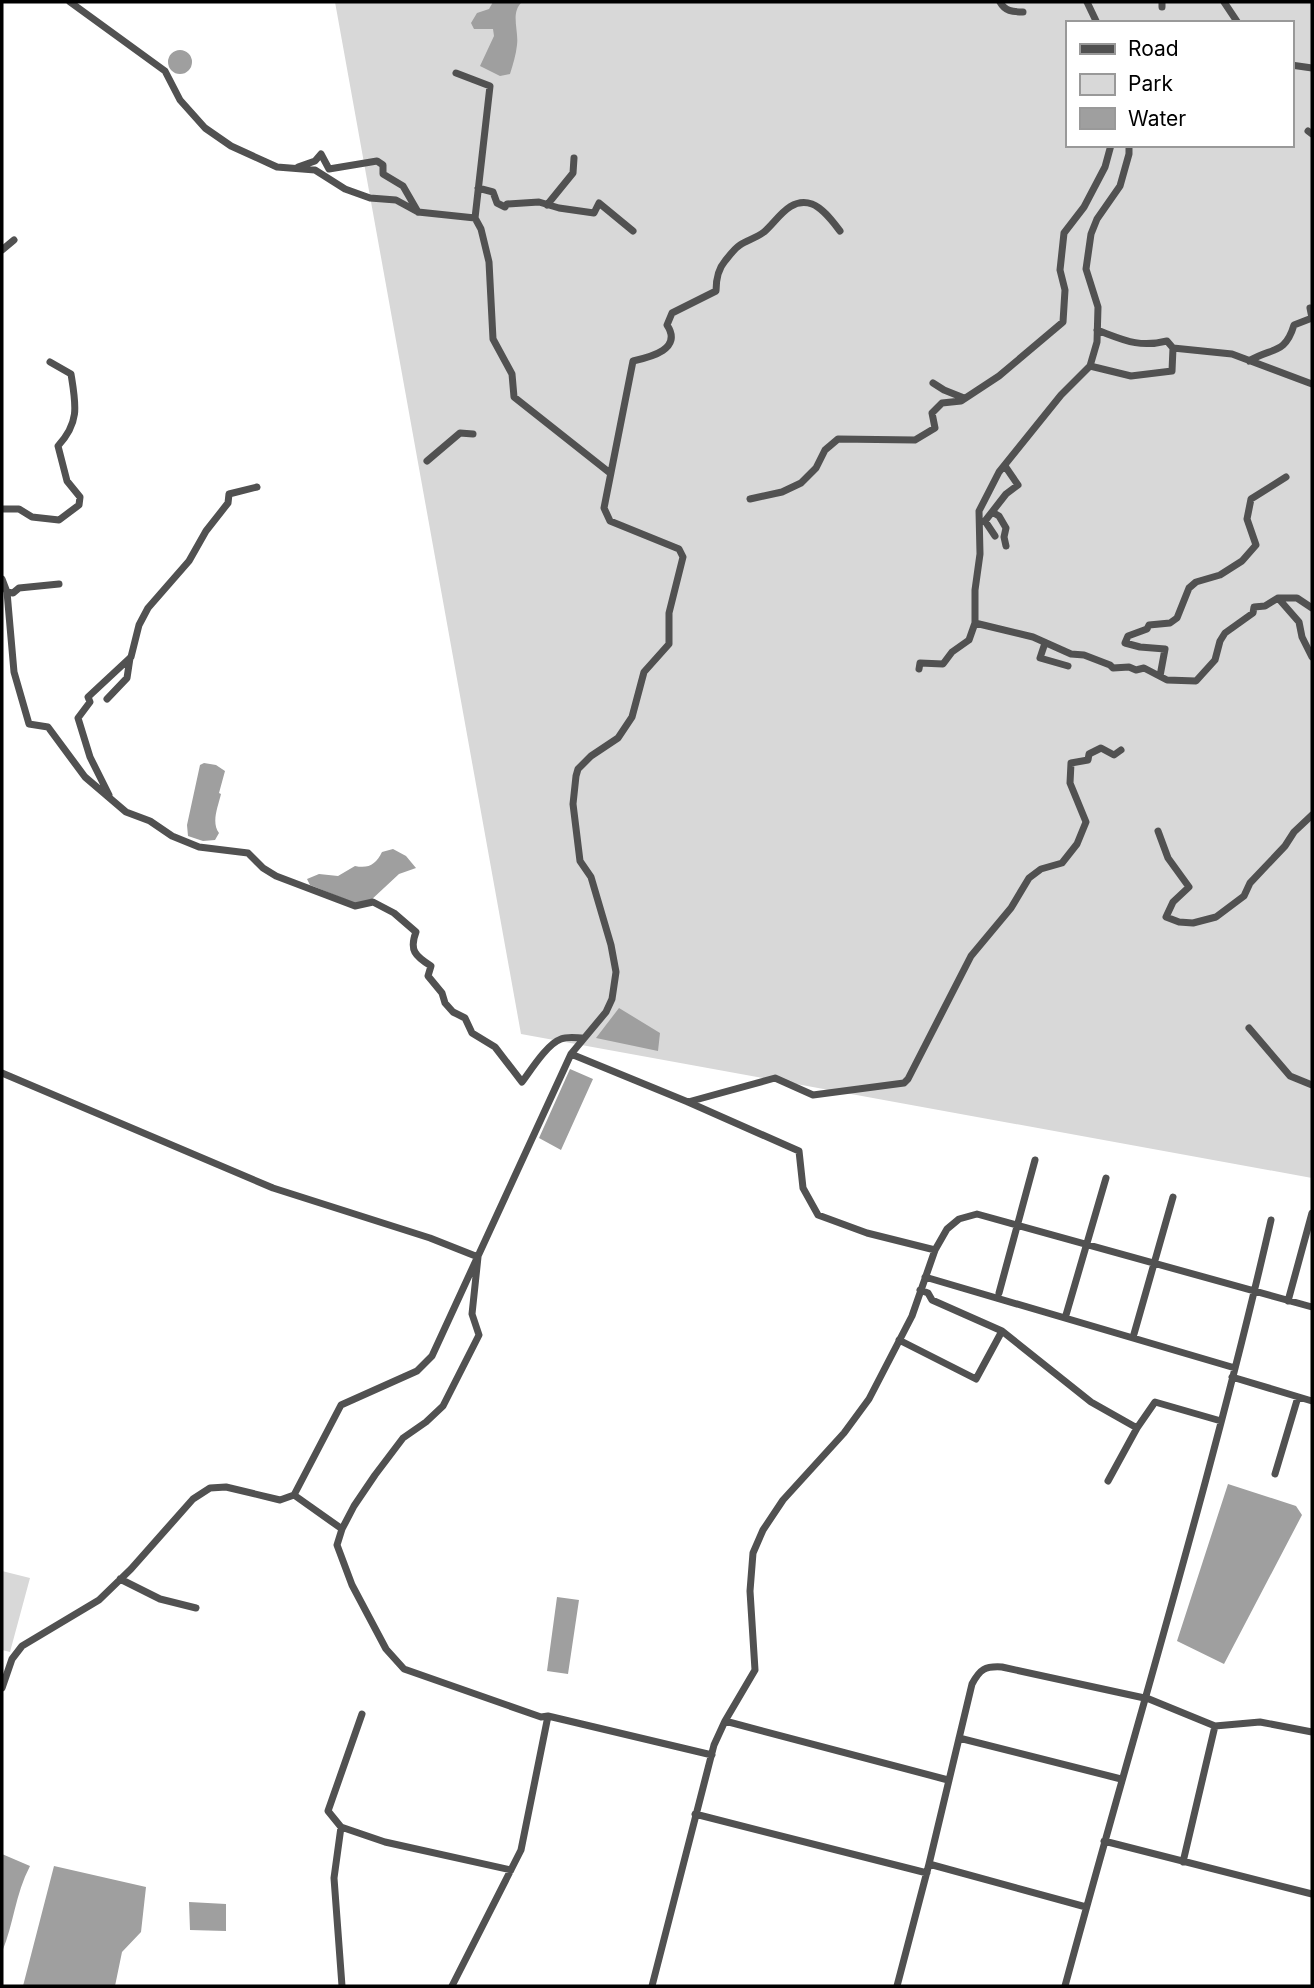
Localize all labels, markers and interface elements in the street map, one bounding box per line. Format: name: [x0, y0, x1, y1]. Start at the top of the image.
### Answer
legend: [1066, 21, 1293, 147]
text: Road: [1128, 36, 1179, 61]
text: Park: [1128, 71, 1173, 96]
text: Water: [1128, 106, 1186, 131]

